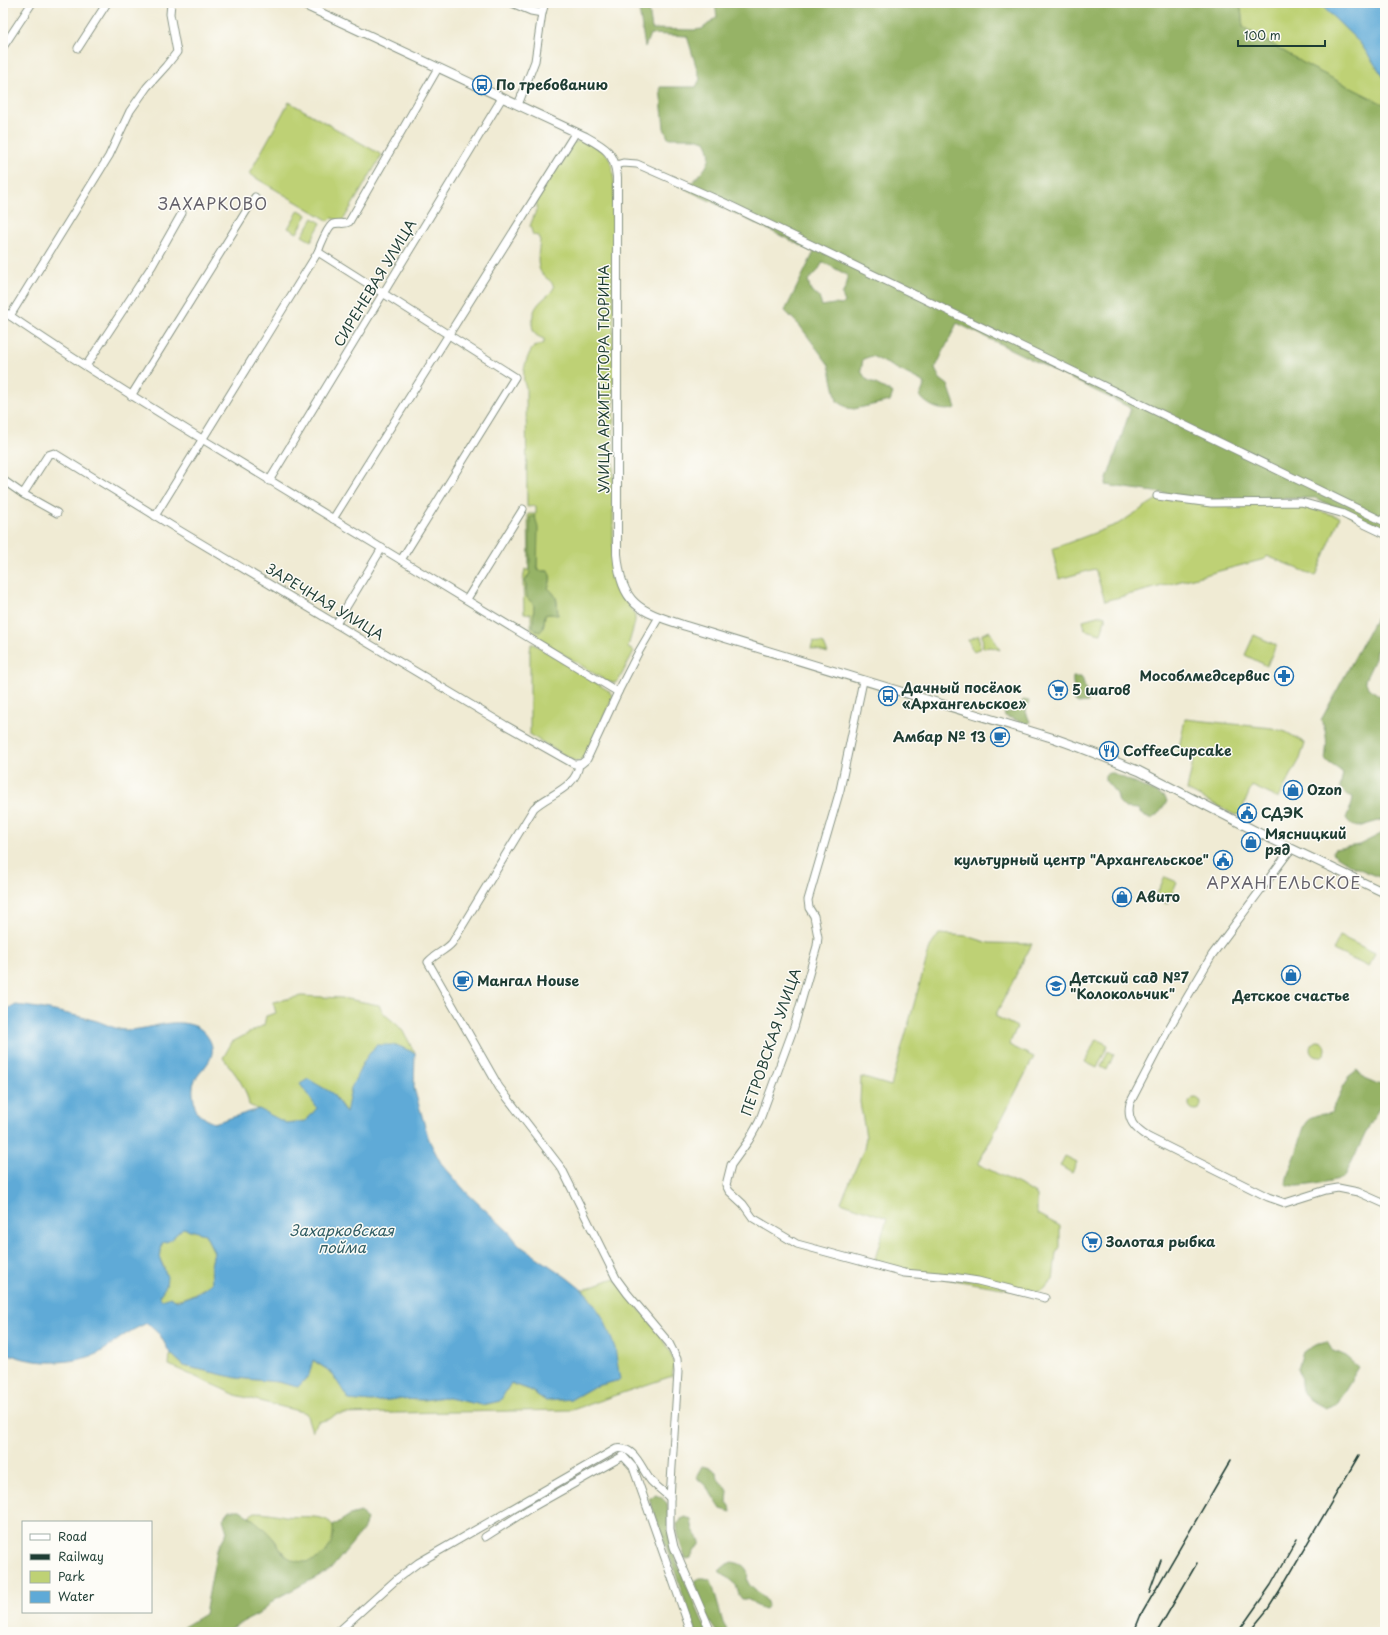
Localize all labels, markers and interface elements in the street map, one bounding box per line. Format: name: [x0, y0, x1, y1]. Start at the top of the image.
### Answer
scale bar: [1238, 22, 1325, 48]
text: 100 m: [1244, 26, 1281, 44]
bus stop icon: По требованию: [471, 74, 493, 96]
place label: По требованию: [496, 74, 608, 95]
district label: ЗАХАРКОВО: [158, 191, 268, 215]
street label: СИРЕНЕВАЯ УЛИЦА: [328, 215, 421, 351]
street label: УЛИЦА АРХИТЕКТОРА ТЮРИНА: [593, 264, 614, 493]
street label: ЗАРЕЧНАЯ УЛИЦА: [262, 558, 388, 645]
place label: Мособлмедсервис: [1140, 665, 1270, 686]
pharmacy icon: Мособлмедсервис: [1273, 665, 1295, 687]
place label: Дачный посёлок «Архангельское»: [901, 677, 1027, 714]
supermarket icon: 5 шагов: [1047, 679, 1069, 701]
place label: 5 шагов: [1072, 679, 1131, 700]
bus stop icon: Дачный посёлок «Архангельское»: [877, 685, 899, 707]
place label: Амбар № 13: [893, 726, 986, 747]
cafe icon: Амбар № 13: [989, 726, 1011, 748]
restaurant icon: CoffeeCupcake: [1098, 740, 1120, 762]
place label: CoffeeCupcake: [1123, 740, 1232, 761]
shop icon: Ozon: [1282, 779, 1304, 801]
place label: Ozon: [1307, 779, 1342, 800]
public building icon: СДЭК: [1236, 802, 1258, 824]
place label: СДЭК: [1261, 802, 1304, 823]
place label: Мясницкий ряд: [1265, 823, 1347, 860]
shop icon: Мясницкий ряд: [1240, 831, 1262, 853]
place label: культурный центр "Архангельское": [954, 849, 1209, 870]
public building icon: культурный центр "Архангельское": [1212, 849, 1234, 871]
district label: АРХАНГЕЛЬСКОЕ: [1207, 870, 1361, 894]
shop icon: Авито: [1111, 886, 1133, 908]
place label: Авито: [1136, 886, 1180, 907]
shop icon: Детское счастье: [1280, 964, 1302, 986]
street label: ПЕТРОВСКАЯ УЛИЦА: [735, 965, 806, 1119]
place label: Детский сад №7 "Колокольчик": [1069, 967, 1190, 1004]
cafe icon: Мангал House: [452, 970, 474, 992]
place label: Мангал House: [477, 970, 579, 991]
school or university icon: Детский сад №7 "Колокольчик": [1045, 975, 1067, 997]
place label: Детское счастье: [1231, 985, 1350, 1006]
water label: Захарковская пойма: [290, 1218, 395, 1258]
supermarket icon: Золотая рыбка: [1081, 1231, 1103, 1253]
place label: Золотая рыбка: [1105, 1231, 1216, 1252]
legend: [22, 1521, 152, 1613]
text: Road: [58, 1527, 87, 1545]
text: Railway: [58, 1547, 104, 1565]
text: Park: [58, 1567, 85, 1585]
text: Water: [58, 1587, 95, 1605]

